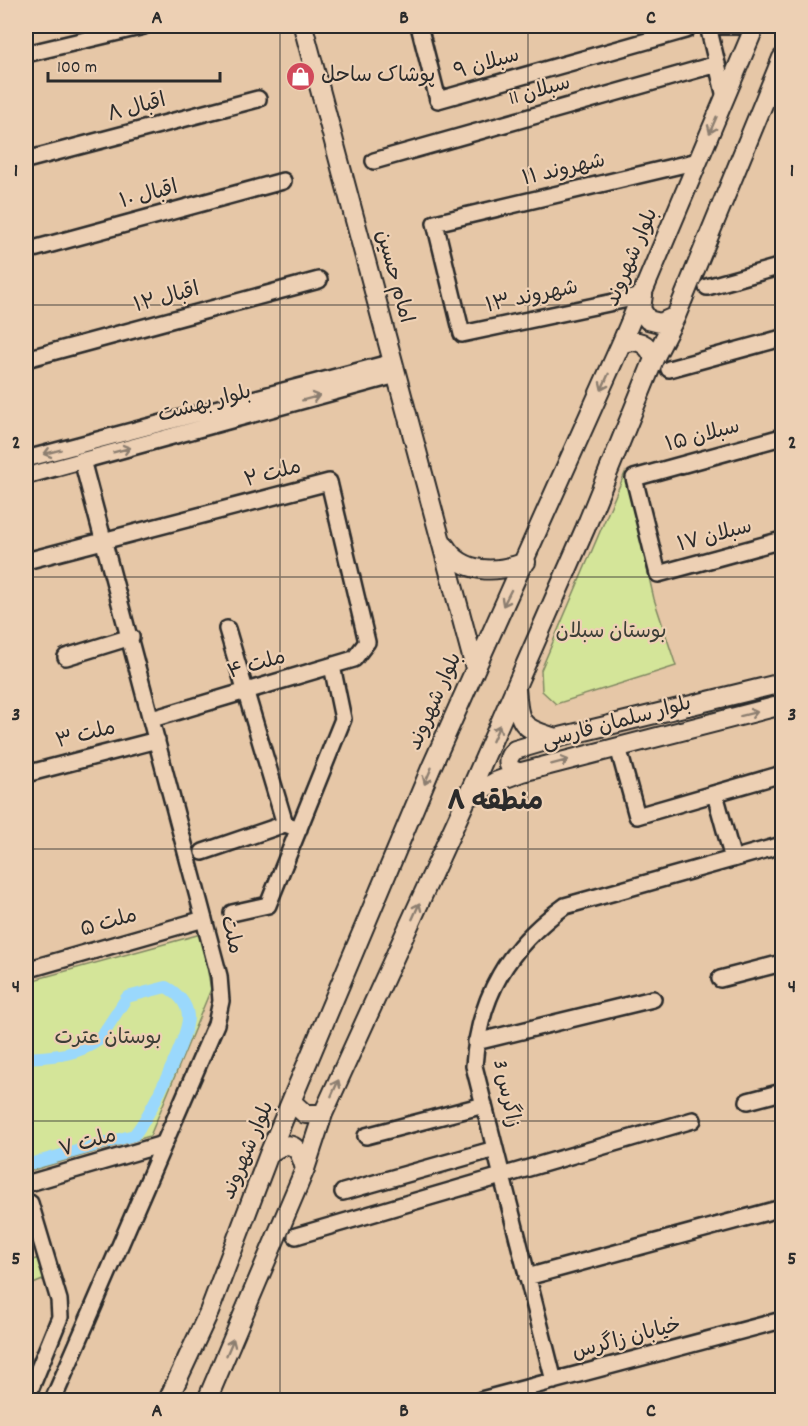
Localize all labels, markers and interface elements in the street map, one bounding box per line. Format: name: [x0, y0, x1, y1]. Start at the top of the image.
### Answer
text: A: [152, 5, 163, 33]
text: B: [399, 5, 409, 33]
text: C: [646, 5, 656, 33]
street label: سبلان ۹: [451, 41, 523, 89]
scale bar: [48, 45, 220, 83]
text: 100 m: [57, 56, 97, 81]
shop icon: پوشاک ساحل: [284, 61, 316, 93]
place label: پوشاک ساحل: [321, 62, 435, 92]
street label: سبلان 11: [506, 69, 574, 115]
street label: اقبال ۸: [104, 87, 170, 131]
one-way arrow: [707, 115, 718, 133]
street label: شهروند ۱۱: [520, 147, 608, 195]
text: 1: [14, 158, 18, 186]
text: 1: [790, 158, 794, 186]
street label: اقبال ۱۰: [116, 174, 182, 218]
street label: بلوار شهروند: [599, 204, 667, 312]
street label: امام حسین: [366, 227, 420, 327]
street label: شهروند ۱۳: [483, 274, 581, 322]
street label: اقبال ۱۲: [131, 276, 203, 322]
one-way arrow: [599, 372, 610, 390]
street label: بلوار بهشت: [155, 378, 255, 432]
one-way arrow: [301, 392, 320, 404]
street label: سبلان ۱۵: [662, 413, 744, 461]
text: 2: [12, 430, 20, 458]
text: 2: [788, 430, 796, 458]
one-way arrow: [113, 443, 132, 455]
one-way arrow: [43, 447, 62, 459]
street label: ملت ۲: [241, 453, 305, 497]
street label: سبلان ۱۷: [674, 513, 756, 561]
one-way arrow: [501, 588, 512, 606]
park label: بوستان سبلان: [555, 618, 667, 648]
street label: ملت ۴: [224, 643, 290, 689]
street label: بلوار شهروند: [401, 648, 471, 756]
street label: بلوار سلمان فارسی: [539, 690, 695, 758]
text: 3: [12, 702, 20, 730]
text: 3: [788, 702, 796, 730]
one-way arrow: [739, 707, 758, 719]
street label: ملت ۳: [53, 714, 119, 758]
one-way arrow: [491, 724, 502, 742]
one-way arrow: [550, 756, 569, 767]
one-way arrow: [422, 766, 433, 784]
district label: منطقه ۸: [447, 784, 543, 823]
street label: ملت ۵: [77, 902, 141, 946]
one-way arrow: [410, 902, 422, 920]
street label: ملت: [211, 913, 249, 957]
text: 4: [12, 974, 20, 1002]
text: 4: [788, 974, 796, 1002]
park label: بوستان عترت: [55, 1024, 162, 1054]
street label: زاگرس 3: [483, 1057, 527, 1131]
one-way arrow: [330, 1080, 341, 1098]
street label: بلوار شهروند: [215, 1097, 283, 1205]
street label: ملت ۷: [56, 1122, 120, 1166]
text: 5: [11, 1246, 21, 1274]
text: 5: [787, 1246, 797, 1274]
street label: خیابان زاگرس: [569, 1311, 685, 1369]
one-way arrow: [225, 1338, 236, 1356]
text: A: [152, 1398, 163, 1426]
text: B: [399, 1398, 409, 1426]
text: C: [646, 1398, 656, 1426]

